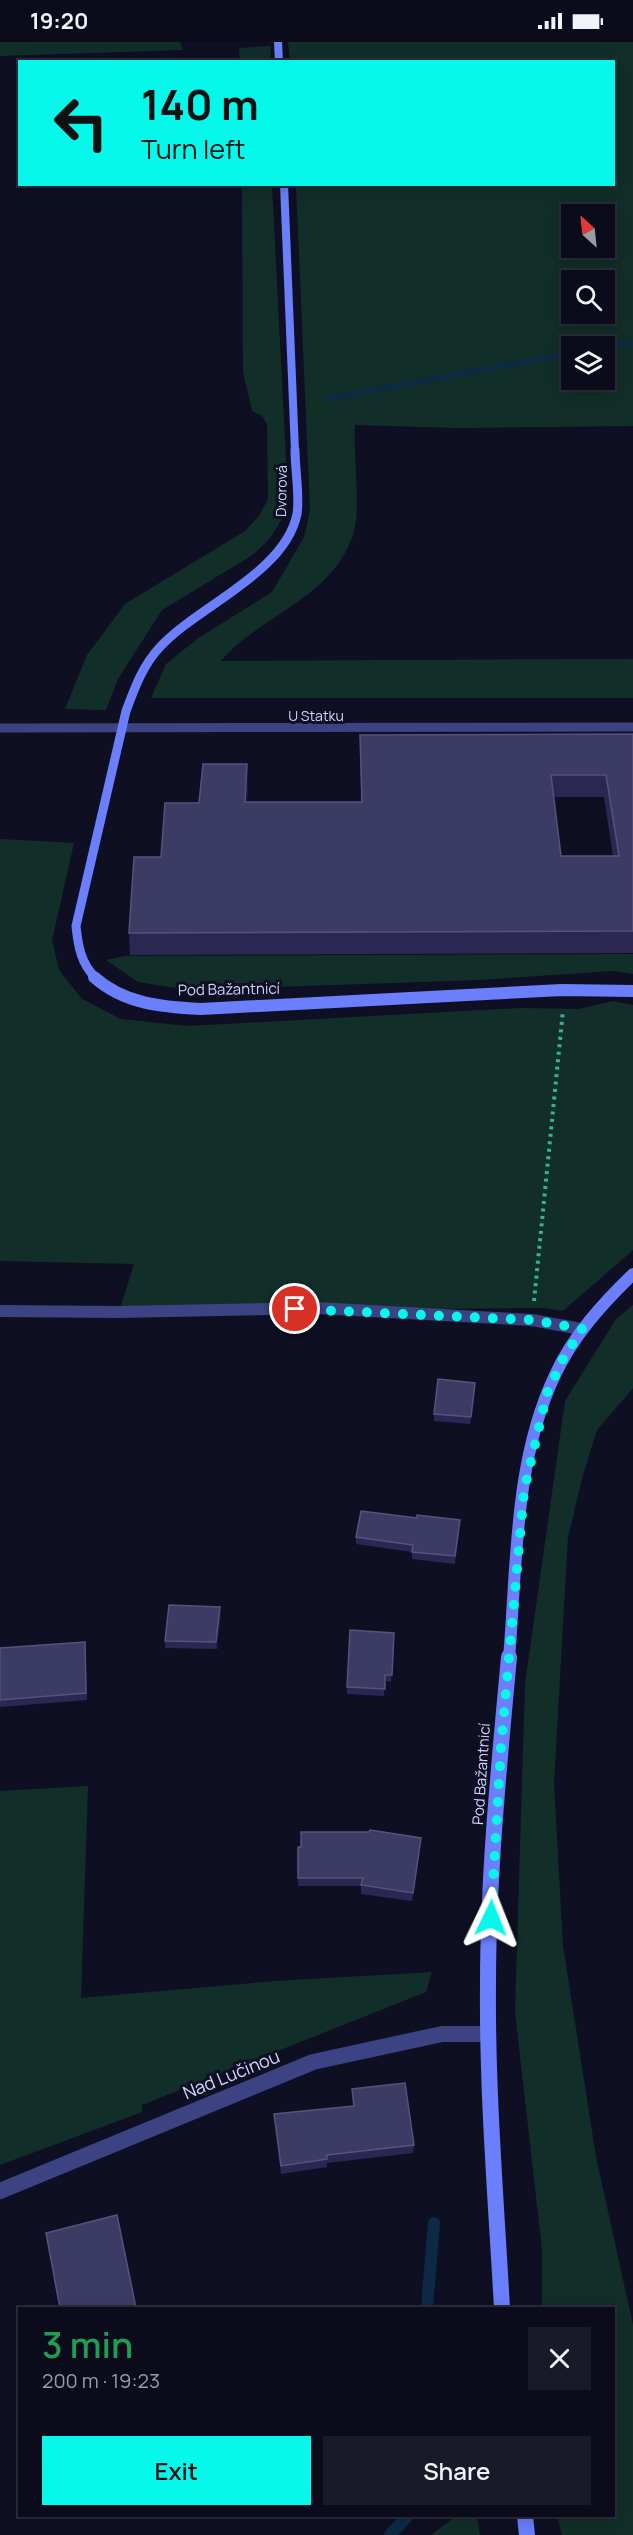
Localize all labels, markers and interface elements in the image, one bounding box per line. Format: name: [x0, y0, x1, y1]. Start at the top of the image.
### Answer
text: 19:20: [30, 6, 88, 36]
text: 140 m: [141, 75, 259, 133]
icon: left: [42, 84, 120, 162]
text: Turn left: [141, 130, 245, 167]
north arrow: [561, 204, 615, 258]
map controls: [561, 204, 615, 390]
button: search: [561, 270, 615, 324]
button: layers: [561, 336, 615, 390]
street label: Dvorová: [271, 465, 291, 517]
street label: U Statku: [288, 706, 344, 725]
street label: Pod Bažantnicí: [178, 978, 281, 1000]
pin: [269, 1283, 320, 1334]
icon: arrive: [278, 1292, 311, 1325]
street label: Pod Bažantnicí: [467, 1722, 495, 1826]
position arrow: [459, 1886, 523, 1950]
street label: Nad Lučinou: [179, 2044, 283, 2104]
text: 3 min: [42, 2320, 133, 2369]
button: close: [528, 2327, 591, 2390]
text: 200 m · 19:23: [42, 2367, 160, 2394]
button: Exit: [42, 2436, 311, 2505]
button: Share: [323, 2436, 591, 2505]

